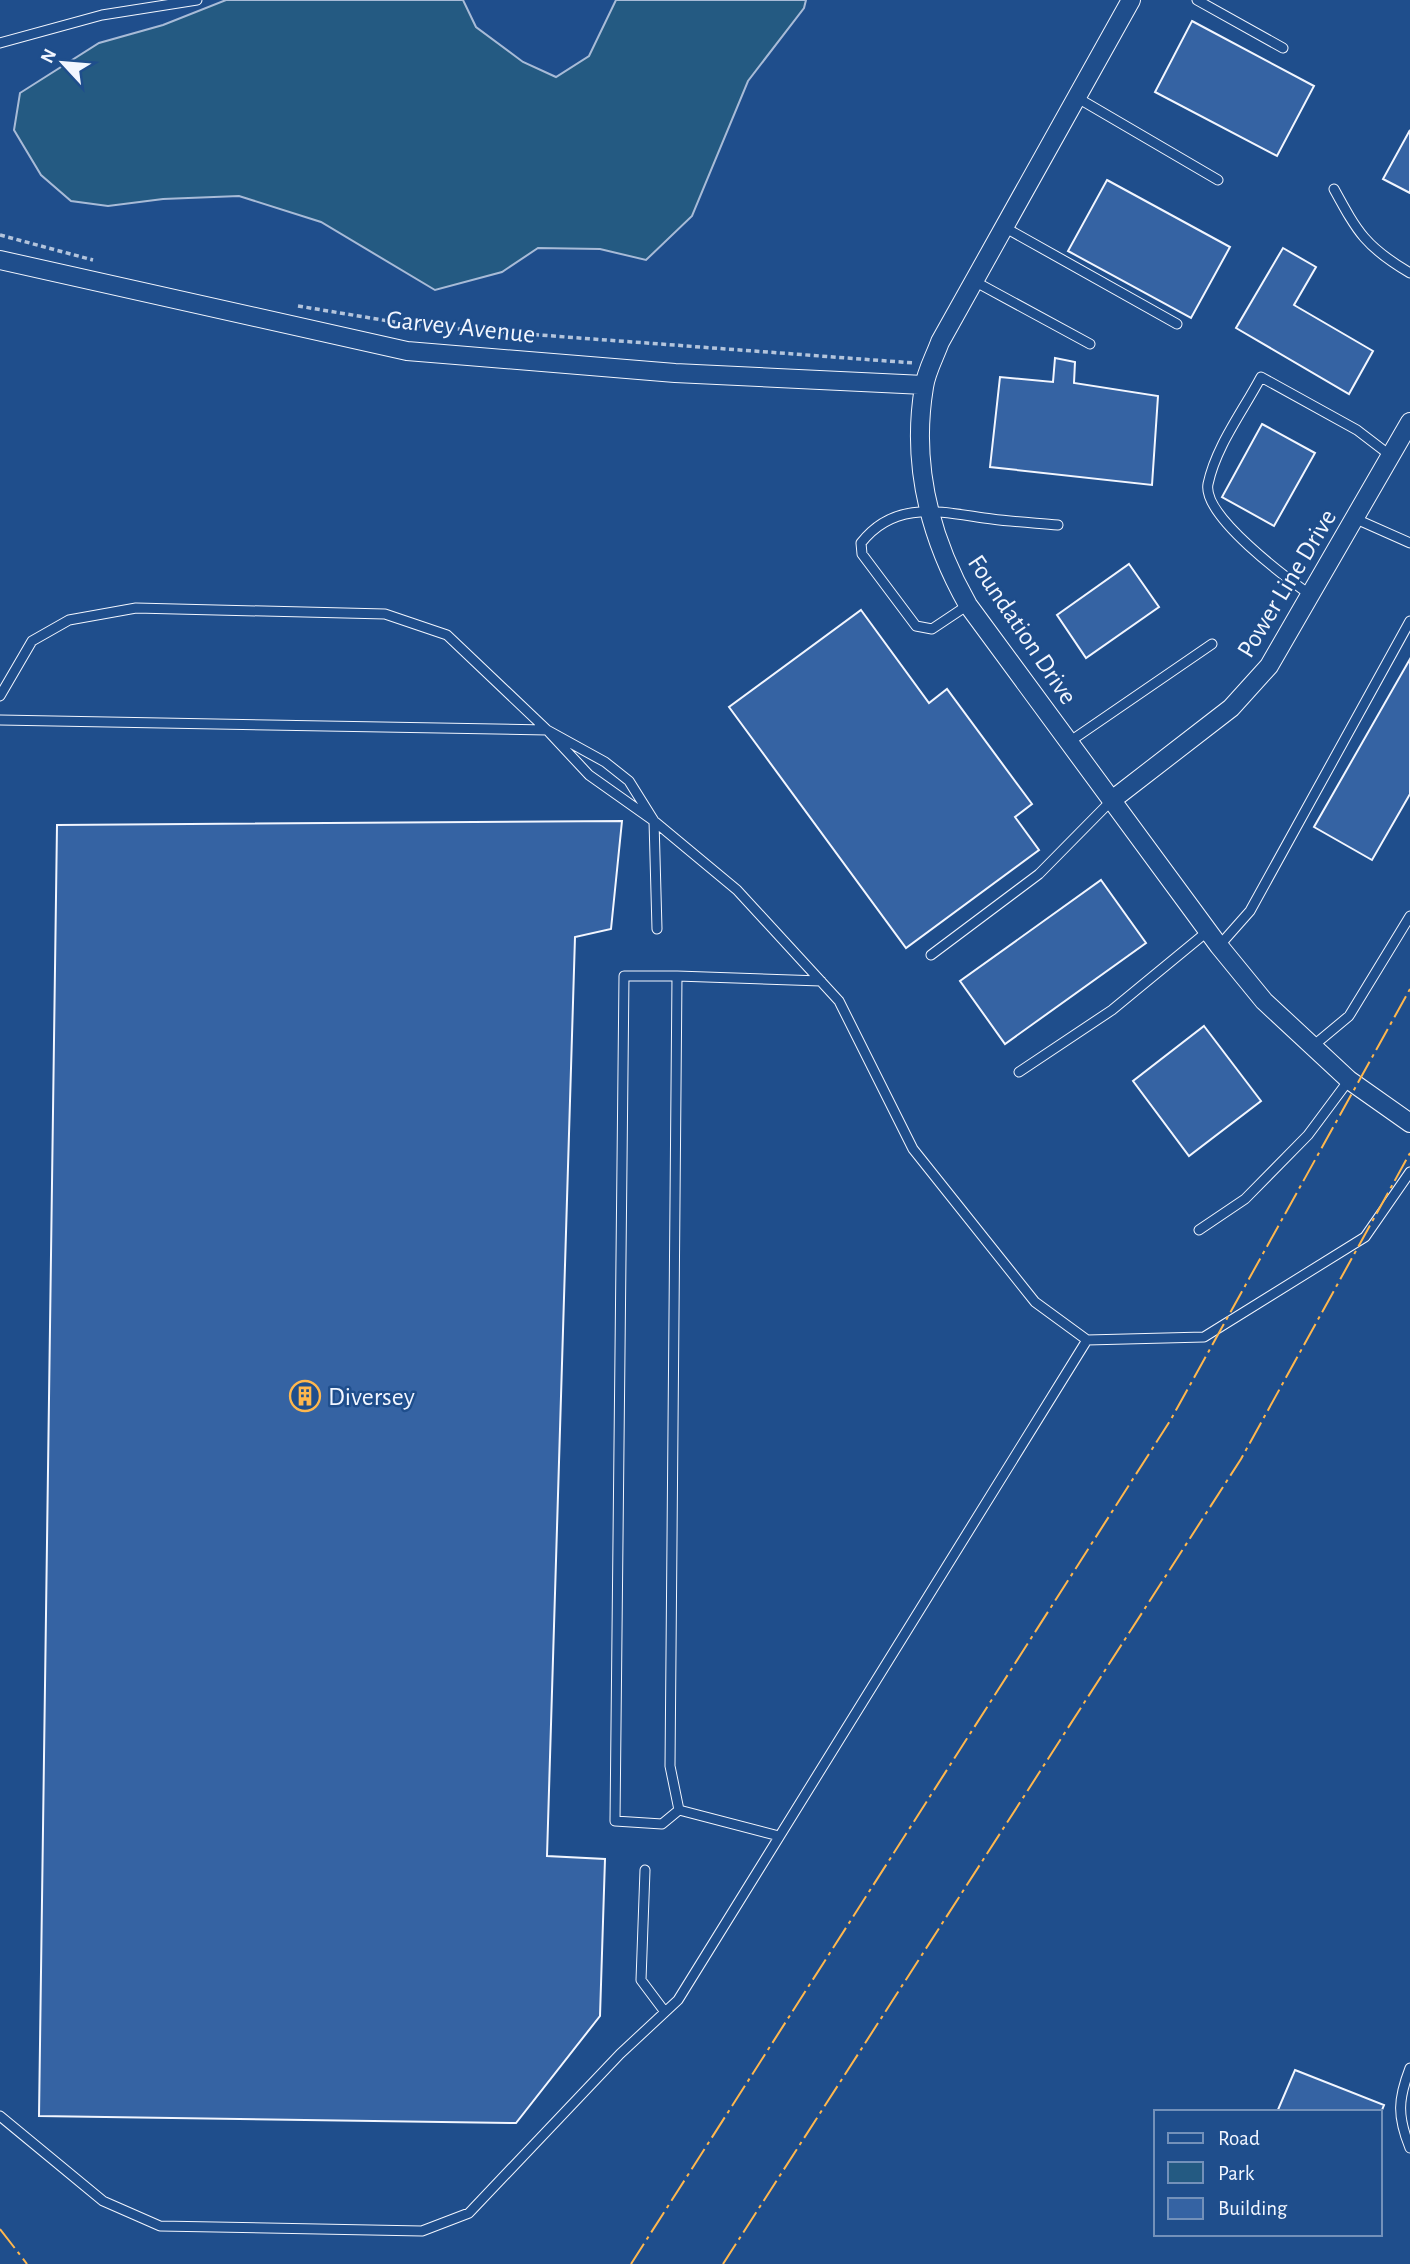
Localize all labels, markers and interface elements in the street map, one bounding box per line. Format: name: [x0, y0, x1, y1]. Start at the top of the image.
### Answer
north arrow: [28, 28, 98, 98]
text: N: [38, 46, 61, 66]
street label: Garvey Avenue: [385, 306, 537, 348]
street label: Power Line Drive: [1233, 505, 1341, 662]
street label: Foundation Drive: [963, 550, 1082, 709]
building icon: Diversey: [288, 1379, 322, 1413]
place label: Diversey: [328, 1384, 415, 1410]
legend: [1154, 2110, 1382, 2236]
text: Road: [1218, 2128, 1260, 2149]
text: Park: [1218, 2163, 1255, 2184]
text: Building: [1218, 2198, 1288, 2219]

